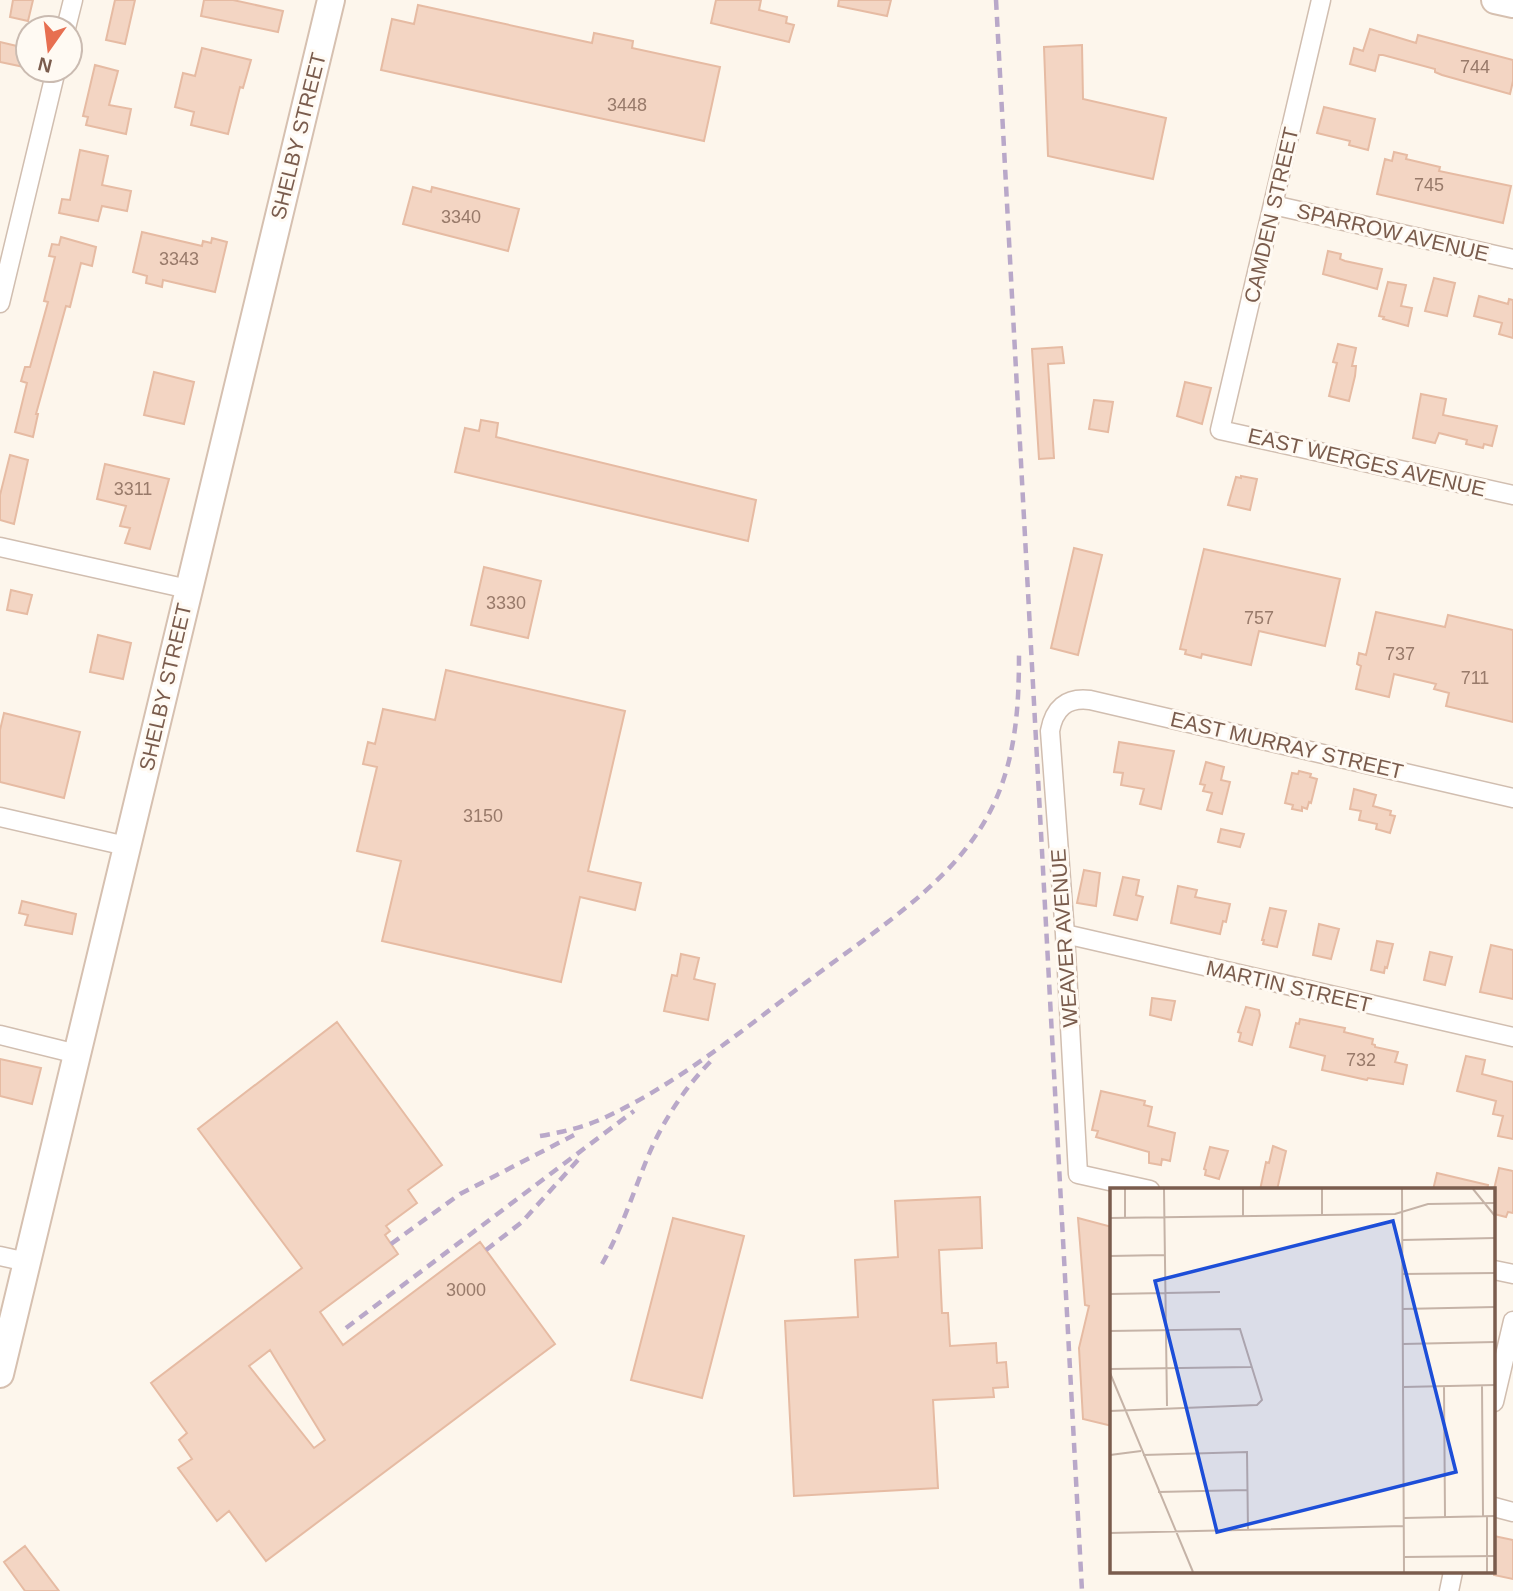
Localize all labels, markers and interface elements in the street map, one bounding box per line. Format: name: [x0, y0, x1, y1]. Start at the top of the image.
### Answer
north arrow: [14, 14, 84, 84]
street label: SHELBY STREET: [266, 50, 330, 222]
text: N: [36, 53, 54, 77]
house number: 744: [1460, 57, 1490, 77]
house number: 3448: [607, 95, 647, 115]
street label: CAMDEN STREET: [1240, 125, 1302, 305]
house number: 745: [1414, 175, 1444, 195]
street label: SPARROW AVENUE: [1295, 199, 1491, 265]
house number: 3340: [441, 207, 481, 227]
house number: 3343: [159, 249, 199, 269]
street label: EAST WERGES AVENUE: [1246, 423, 1488, 501]
house number: 3311: [114, 479, 152, 499]
house number: 3330: [486, 593, 526, 613]
street label: SHELBY STREET: [135, 601, 195, 773]
house number: 757: [1244, 608, 1274, 628]
house number: 737: [1385, 644, 1415, 664]
house number: 711: [1461, 668, 1489, 688]
street label: EAST MURRAY STREET: [1168, 707, 1406, 783]
house number: 3150: [463, 806, 503, 826]
street label: WEAVER AVENUE: [1046, 848, 1082, 1028]
street label: MARTIN STREET: [1204, 956, 1374, 1016]
house number: 732: [1346, 1050, 1376, 1070]
inset map: [1110, 1188, 1496, 1574]
house number: 3000: [446, 1280, 486, 1300]

